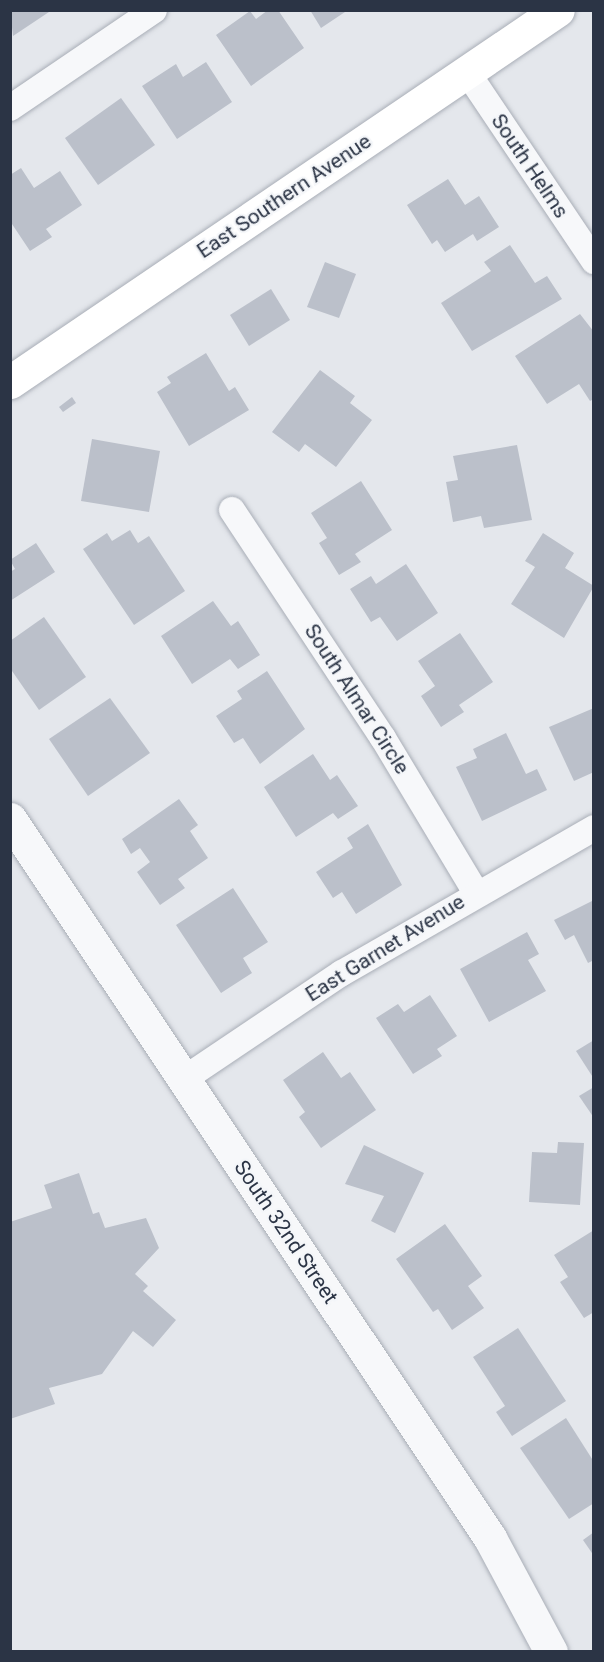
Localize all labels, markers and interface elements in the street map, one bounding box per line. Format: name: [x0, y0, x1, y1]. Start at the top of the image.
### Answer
street label: South Helms: [486, 109, 574, 223]
street label: East Southern Avenue: [192, 128, 376, 264]
street label: South Almar Circle: [299, 619, 415, 779]
street label: East Garnet Avenue: [301, 889, 469, 1007]
street label: South 32nd Street: [229, 1156, 343, 1308]

